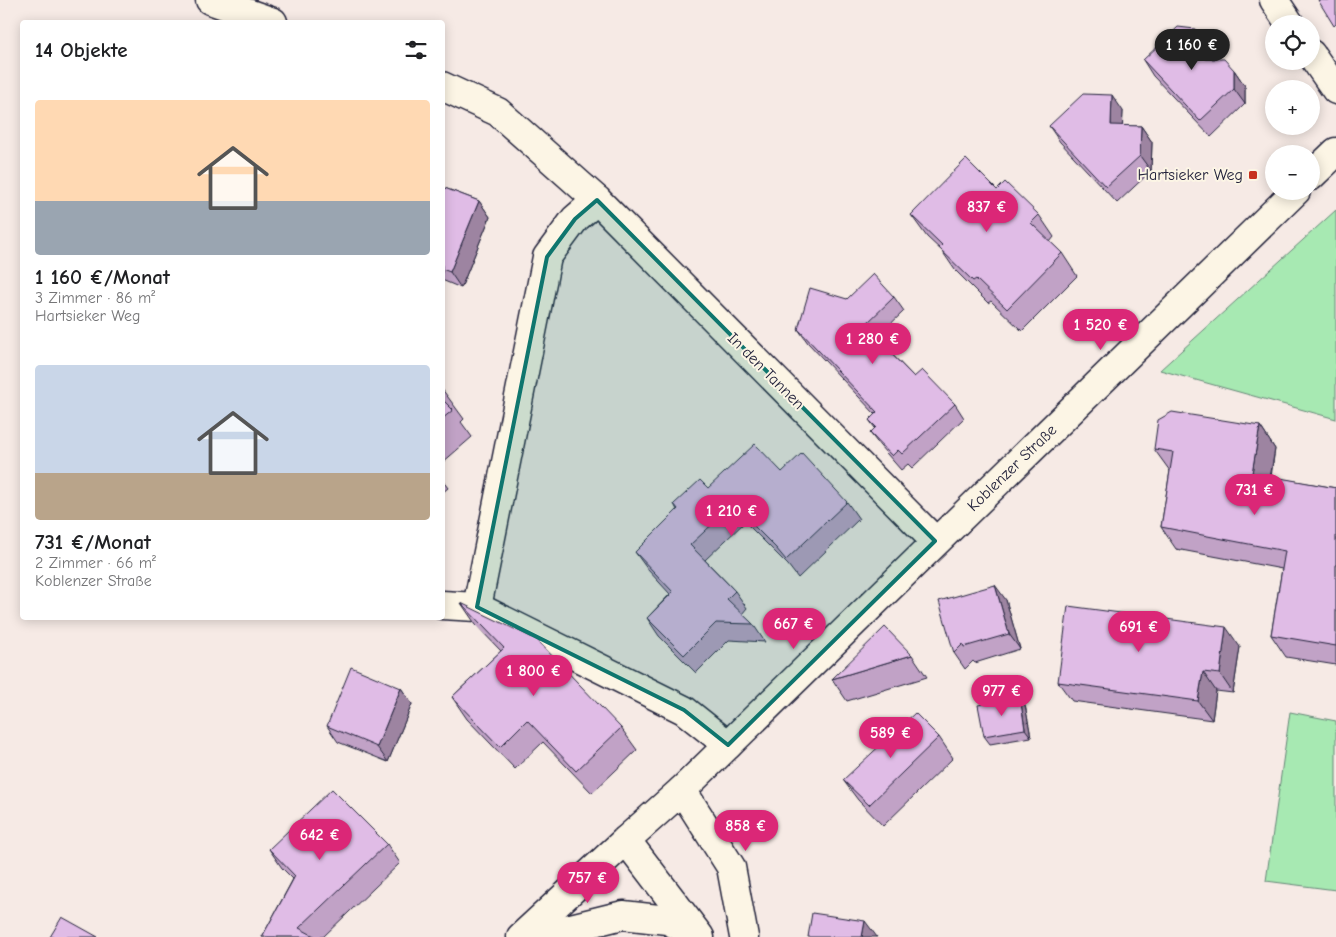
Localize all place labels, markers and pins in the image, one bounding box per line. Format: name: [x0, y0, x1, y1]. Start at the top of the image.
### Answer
pin: 1 160 €: [1146, 28, 1238, 71]
place label: Hartsieker Weg: [1138, 166, 1243, 184]
marker: Hartsieker Weg: [1247, 169, 1259, 181]
pin: 837 €: [952, 190, 1022, 233]
pin: 1 520 €: [1055, 308, 1147, 351]
pin: 1 280 €: [827, 322, 919, 365]
pin: 731 €: [1220, 474, 1290, 516]
pin: 1 210 €: [686, 494, 778, 537]
pin: 667 €: [759, 608, 829, 650]
pin: 691 €: [1104, 610, 1174, 653]
pin: 1 800 €: [488, 654, 580, 697]
pin: 977 €: [967, 674, 1037, 717]
pin: 589 €: [856, 716, 926, 759]
pin: 858 €: [711, 810, 781, 852]
pin: 642 €: [285, 818, 355, 861]
pin: 757 €: [553, 862, 623, 904]

